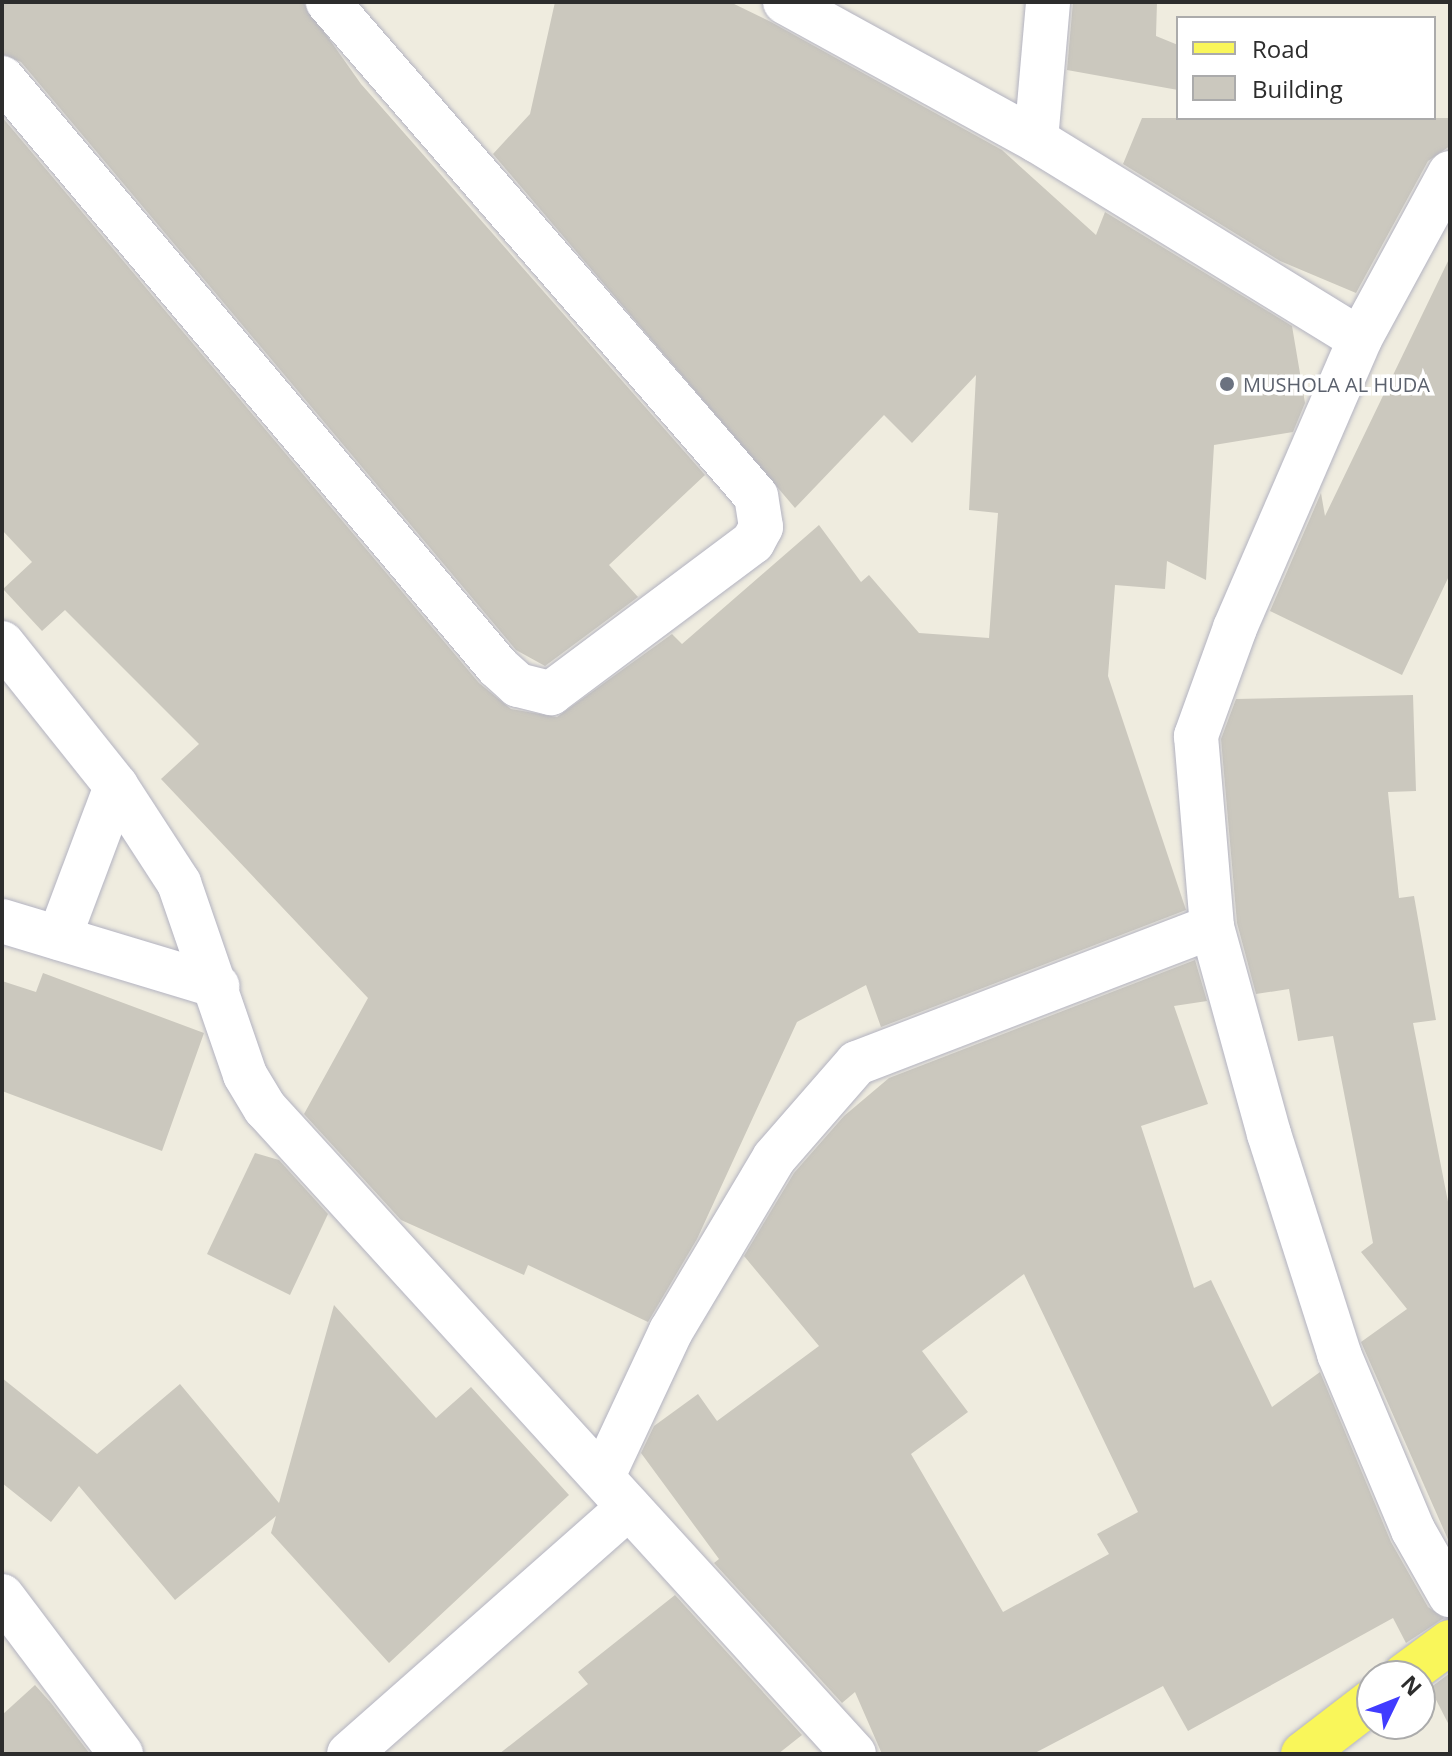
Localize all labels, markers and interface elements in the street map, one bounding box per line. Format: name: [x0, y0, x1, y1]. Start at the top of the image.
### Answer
legend: [1176, 16, 1436, 120]
text: Road: [1252, 32, 1309, 65]
text: Building: [1252, 72, 1343, 105]
place label: MUSHOLA AL HUDA: [1243, 372, 1430, 396]
marker: MUSHOLA AL HUDA: [1218, 375, 1236, 393]
north arrow: [1356, 1660, 1436, 1740]
text: N: [1395, 1668, 1429, 1702]

